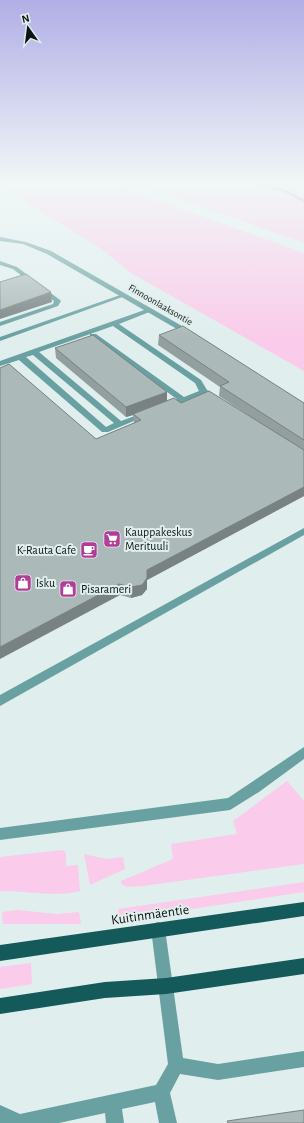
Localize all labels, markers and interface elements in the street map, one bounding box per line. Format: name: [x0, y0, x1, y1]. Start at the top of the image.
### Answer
north arrow: [8, 8, 48, 48]
text: N: [21, 13, 31, 25]
street label: Finnoonlaaksontie: [127, 283, 195, 327]
place label: Kauppakeskus Merituuli: [125, 526, 192, 552]
supermarket icon: Kauppakeskus Merituuli: [102, 529, 122, 549]
cafe icon: K-Rauta Cafe: [79, 540, 99, 560]
place label: K-Rauta Cafe: [17, 544, 76, 556]
shop icon: Isku: [13, 573, 33, 593]
place label: Isku: [36, 577, 55, 589]
shop icon: Pisarameri: [58, 579, 78, 599]
place label: Pisarameri: [81, 583, 131, 595]
street label: Kuitinmäentie: [110, 903, 190, 927]

